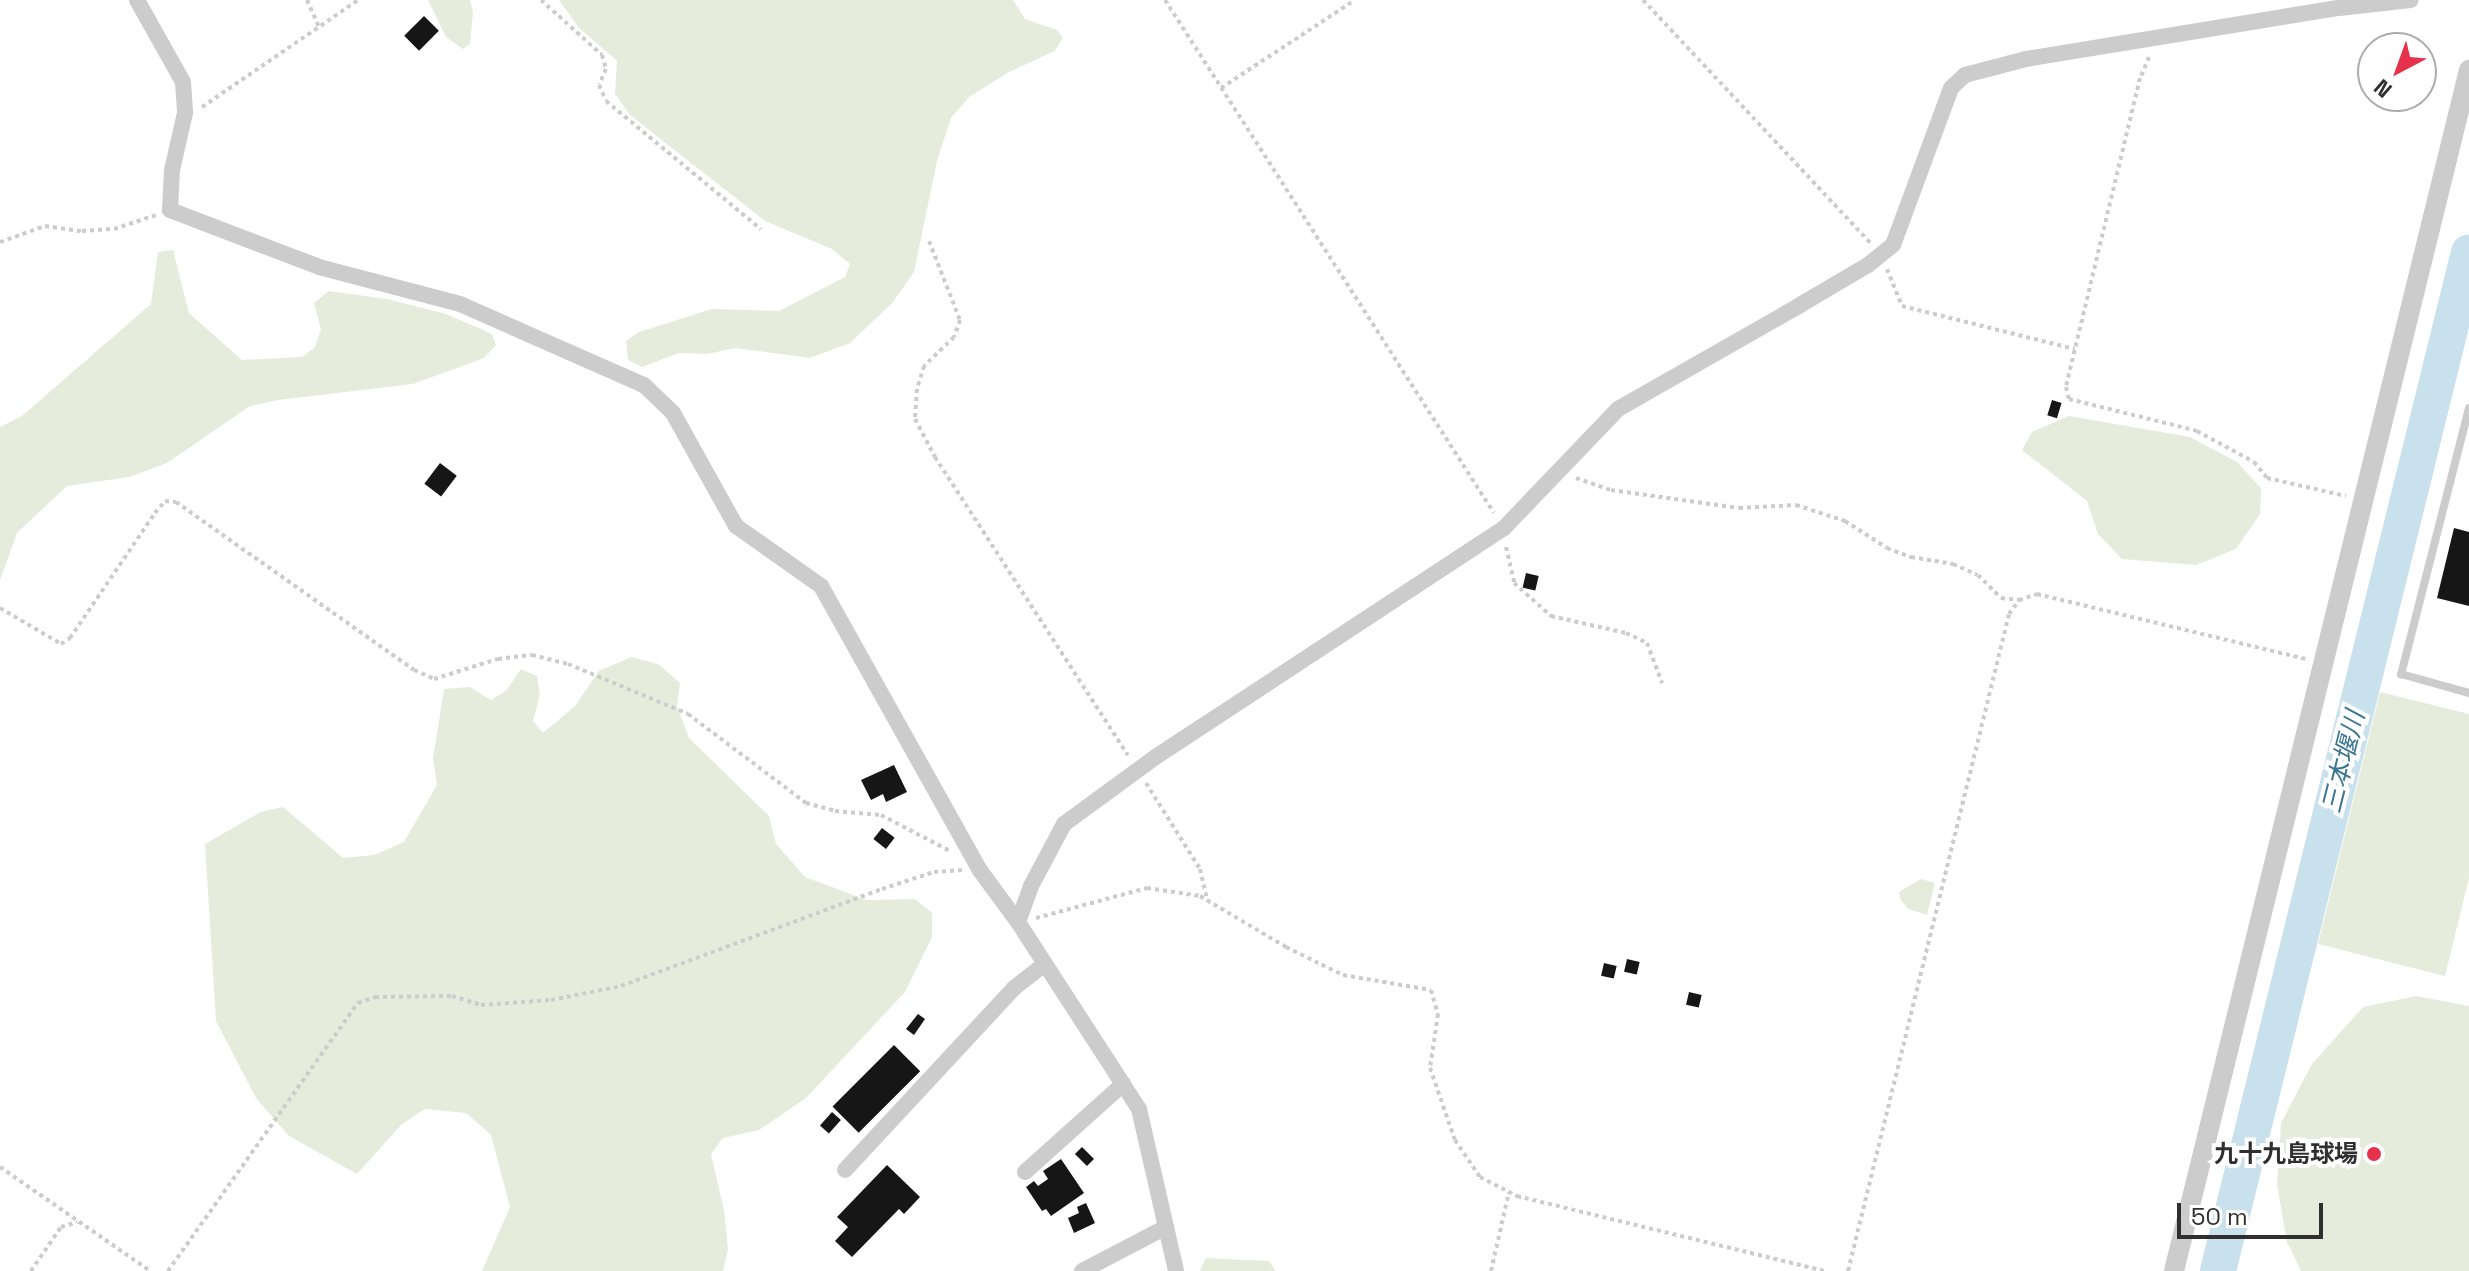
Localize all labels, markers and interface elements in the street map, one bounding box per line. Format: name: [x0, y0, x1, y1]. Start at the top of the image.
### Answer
north arrow: [2357, 32, 2437, 112]
text: N: [2368, 73, 2397, 104]
water label: 三本堰川: [2316, 708, 2372, 816]
place label: 九十九島球場: [2214, 1140, 2358, 1168]
marker: 九十九島球場: [2365, 1145, 2383, 1163]
scale bar: [2181, 1187, 2327, 1237]
text: 50 m: [2191, 1201, 2248, 1232]

